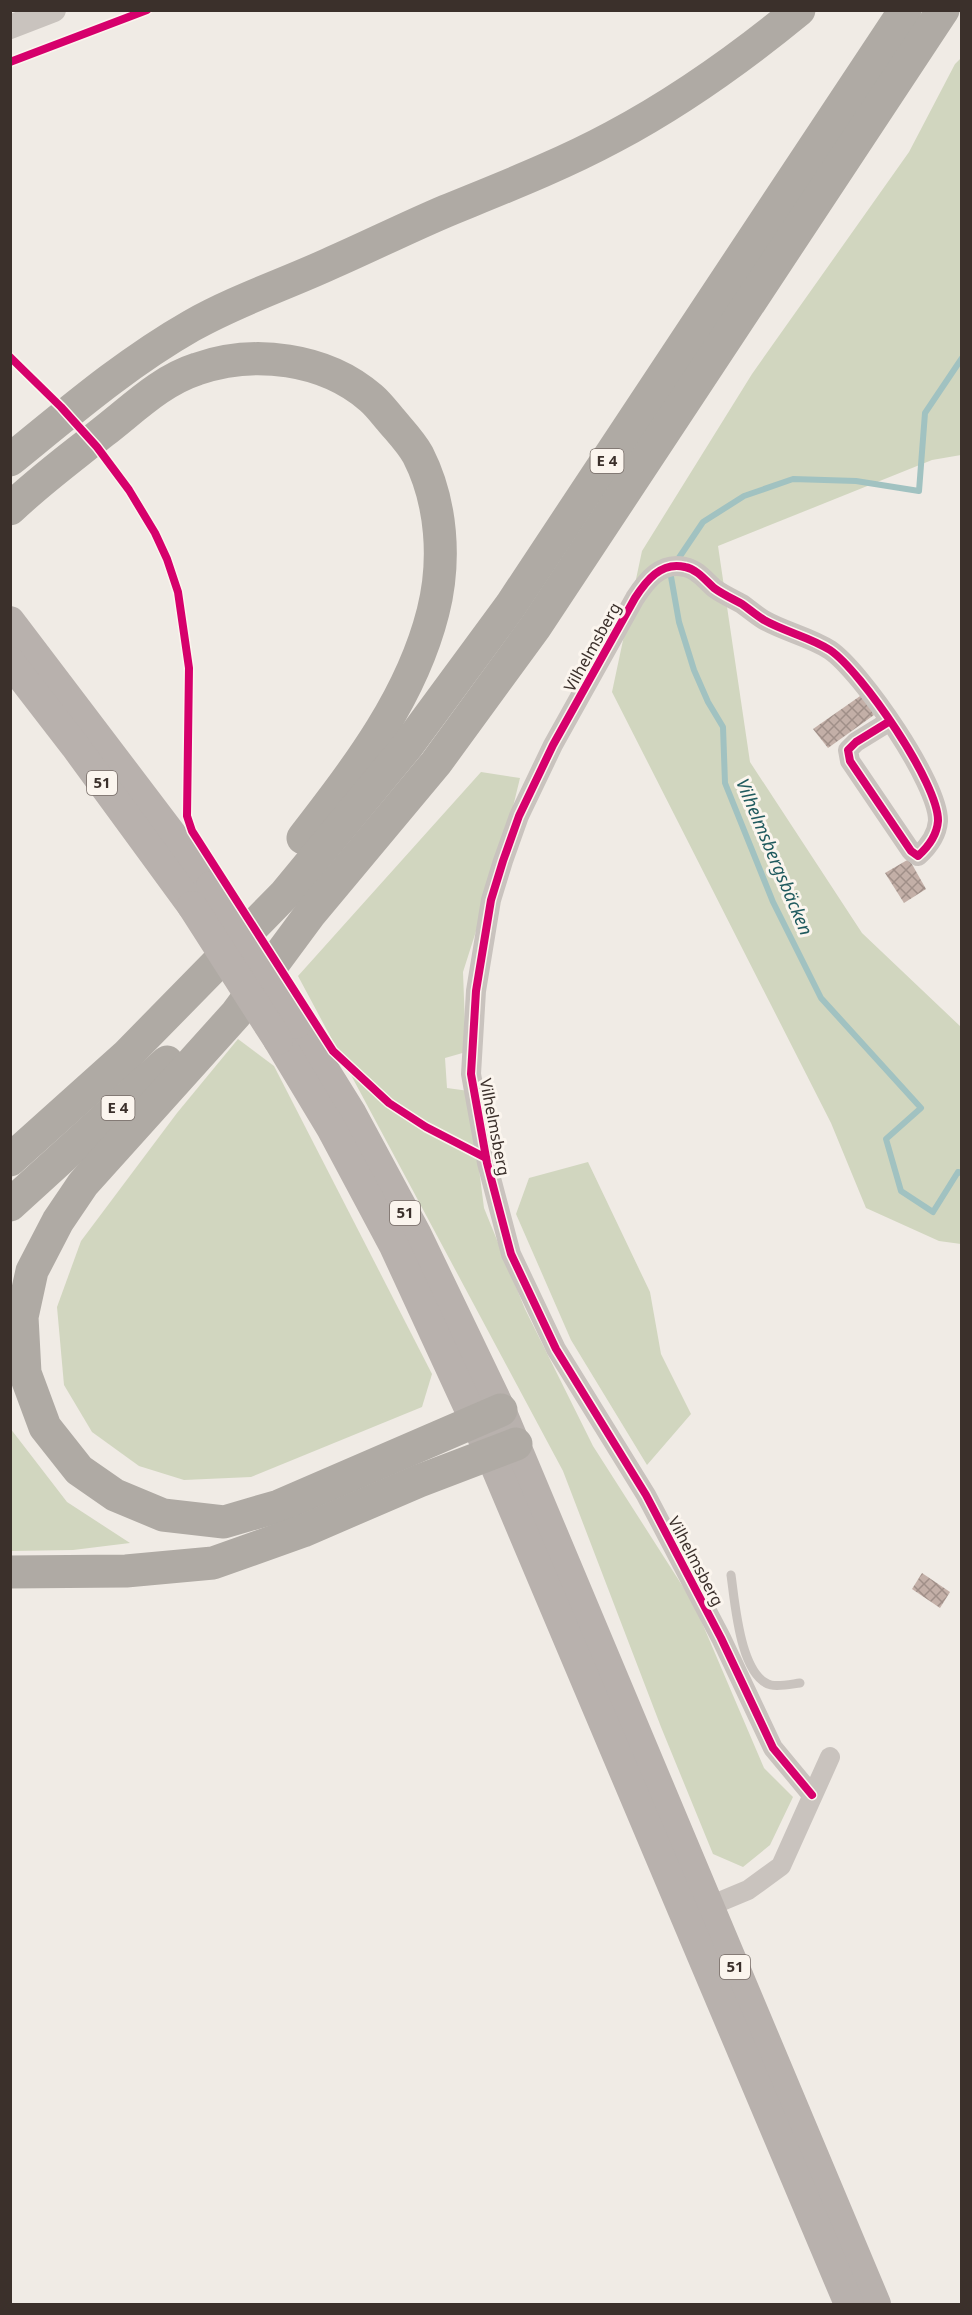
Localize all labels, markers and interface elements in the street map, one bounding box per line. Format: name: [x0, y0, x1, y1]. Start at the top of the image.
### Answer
road number: E 4: [590, 449, 624, 473]
street label: Vilhelmsberg: [558, 599, 626, 695]
road number: 51: [87, 771, 117, 795]
water label: Vilhelmsbergsbäcken: [731, 775, 819, 939]
street label: Vilhelmsberg: [475, 1076, 515, 1178]
road number: E 4: [102, 1096, 134, 1120]
road number: 51: [390, 1201, 420, 1225]
street label: Vilhelmsberg: [663, 1512, 729, 1610]
road number: 51: [720, 1955, 750, 1979]

